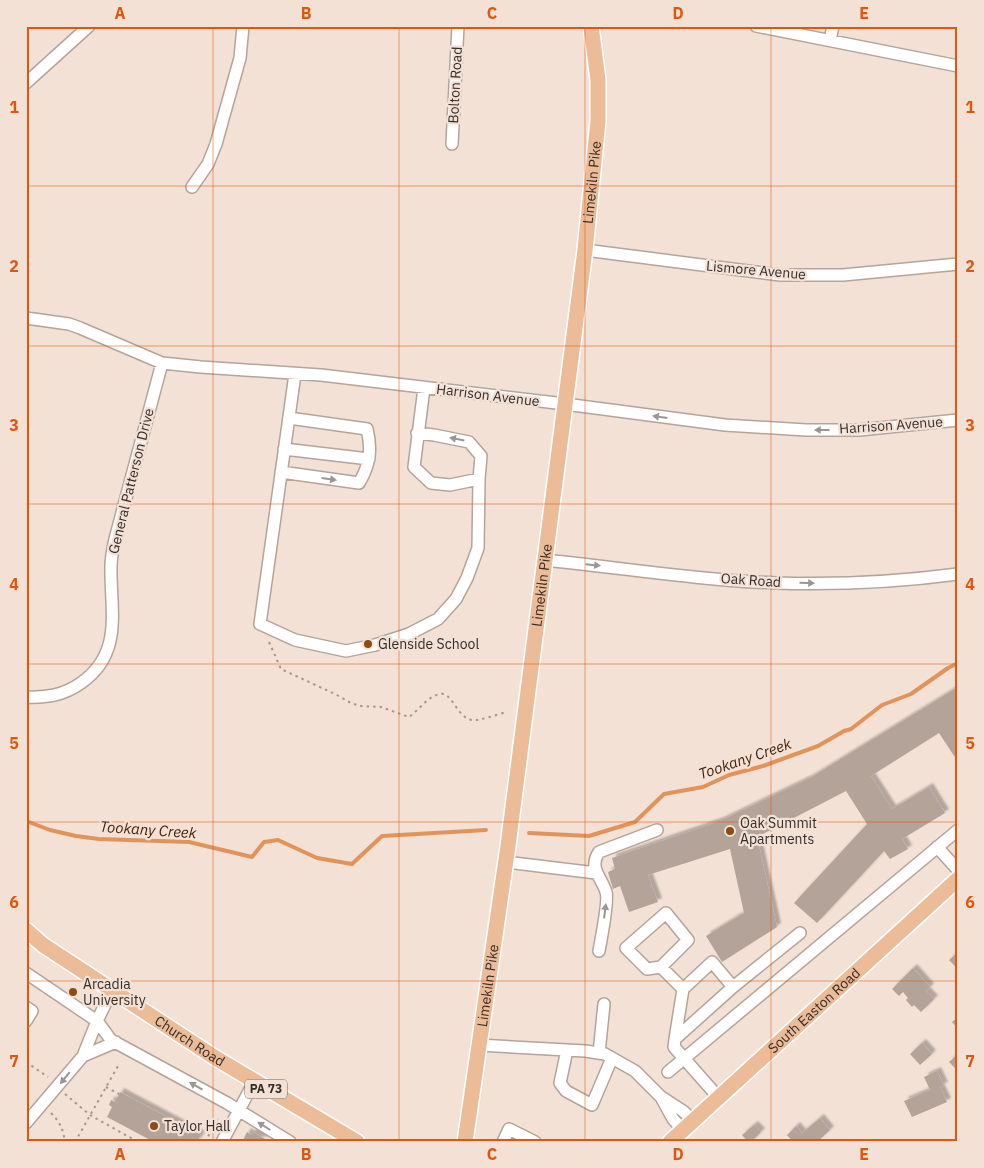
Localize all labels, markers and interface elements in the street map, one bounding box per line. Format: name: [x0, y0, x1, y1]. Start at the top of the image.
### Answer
text: A: [115, 3, 126, 23]
text: B: [301, 3, 312, 23]
text: C: [487, 3, 497, 23]
text: D: [672, 3, 684, 23]
text: E: [859, 3, 869, 23]
street label: Bolton Road: [444, 46, 466, 124]
text: 1: [9, 97, 19, 117]
text: 1: [965, 97, 975, 117]
street label: Limekiln Pike: [579, 140, 605, 225]
text: 2: [9, 256, 19, 276]
text: 2: [965, 256, 975, 276]
street label: Lismore Avenue: [705, 257, 807, 283]
street label: Harrison Avenue: [435, 380, 541, 410]
street label: General Patterson Drive: [104, 406, 158, 556]
street label: Harrison Avenue: [839, 412, 944, 438]
one-way arrow: [652, 413, 668, 421]
text: 3: [9, 415, 19, 435]
text: 3: [965, 415, 975, 435]
one-way arrow: [814, 426, 830, 434]
one-way arrow: [449, 435, 464, 443]
one-way arrow: [322, 475, 338, 483]
street label: Limekiln Pike: [527, 543, 556, 628]
one-way arrow: [586, 561, 602, 569]
street label: Oak Road: [720, 569, 782, 591]
text: 4: [9, 574, 19, 594]
text: 4: [965, 574, 975, 594]
one-way arrow: [800, 580, 816, 588]
place label: Glenside School: [378, 635, 479, 653]
marker: Glenside School: [362, 638, 374, 650]
text: 5: [9, 733, 19, 753]
text: 5: [965, 733, 975, 753]
water label: Tookany Creek: [696, 734, 794, 783]
place label: Oak Summit Apartments: [740, 814, 817, 848]
water label: Tookany Creek: [99, 817, 197, 842]
marker: Oak Summit Apartments: [724, 825, 736, 837]
text: 6: [9, 892, 19, 912]
text: 6: [965, 892, 975, 912]
one-way arrow: [601, 902, 609, 918]
street label: Limekiln Pike: [473, 943, 503, 1028]
street label: South Easton Road: [764, 964, 864, 1057]
place label: Arcadia University: [83, 975, 146, 1009]
marker: Arcadia University: [67, 986, 79, 998]
street label: Church Road: [151, 1012, 228, 1070]
text: 7: [9, 1051, 19, 1071]
text: 7: [965, 1051, 975, 1071]
one-way arrow: [59, 1072, 70, 1085]
road number: PA 73: [245, 1080, 287, 1098]
one-way arrow: [189, 1082, 203, 1090]
place label: Taylor Hall: [164, 1117, 231, 1135]
marker: Taylor Hall: [148, 1120, 160, 1132]
one-way arrow: [258, 1121, 271, 1130]
text: A: [115, 1144, 126, 1164]
text: B: [301, 1144, 312, 1164]
text: C: [487, 1144, 497, 1164]
text: D: [672, 1144, 684, 1164]
text: E: [859, 1144, 869, 1164]

